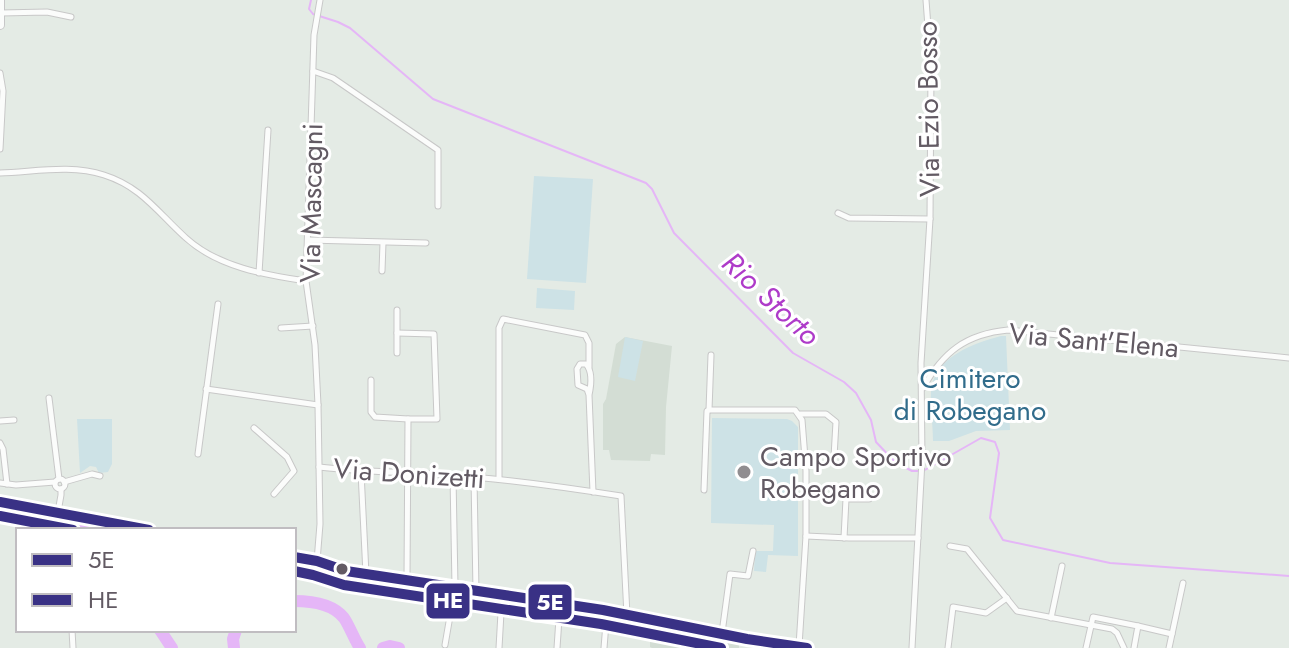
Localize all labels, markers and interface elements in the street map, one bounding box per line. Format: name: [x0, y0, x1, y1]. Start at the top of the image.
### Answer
street label: Via Ezio Bosso: [906, 21, 951, 197]
street label: Via Mascagni: [290, 123, 333, 283]
water label: Rio Storto: [713, 242, 830, 356]
street label: Via Sant'Elena: [1007, 313, 1181, 368]
park label: Cimitero di Robegano: [894, 358, 1046, 431]
place label: Campo Sportivo Robegano: [760, 436, 952, 509]
street label: Via Donizetti: [332, 448, 486, 499]
marker: Campo Sportivo Robegano: [735, 463, 753, 481]
legend: [16, 528, 296, 632]
text: 5E: [88, 542, 115, 577]
unlabelled marker: [334, 561, 350, 577]
text: HE: [88, 582, 118, 617]
line badge: HE: [425, 582, 471, 620]
line badge: 5E: [527, 583, 573, 621]
text: HE: [433, 584, 463, 616]
text: 5E: [536, 586, 564, 618]

